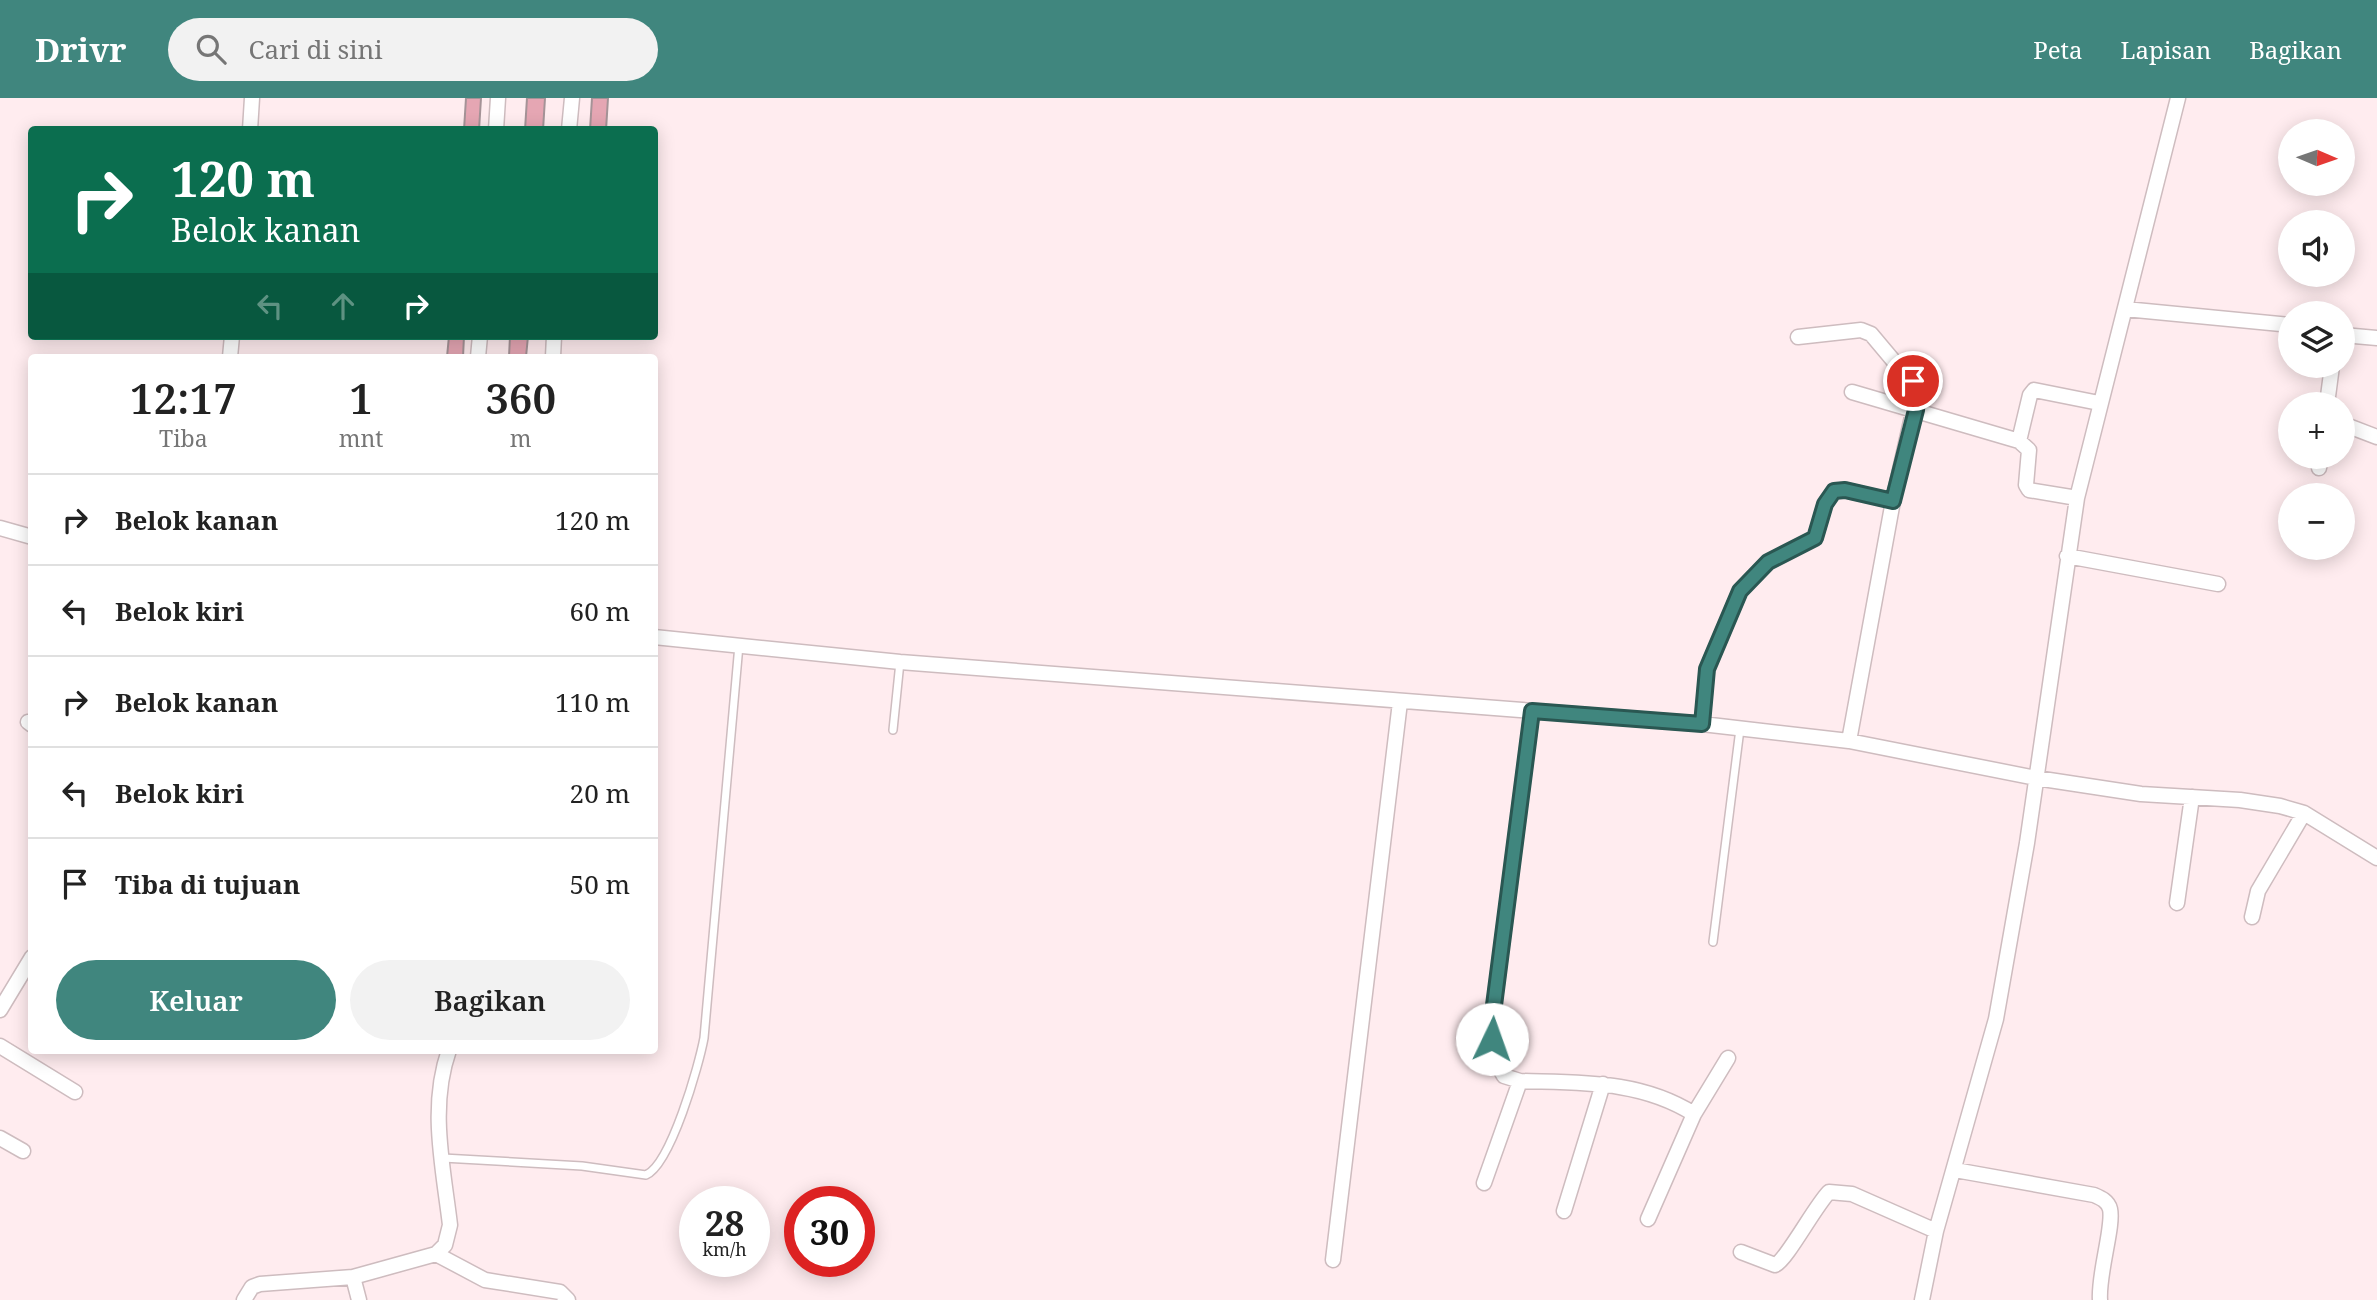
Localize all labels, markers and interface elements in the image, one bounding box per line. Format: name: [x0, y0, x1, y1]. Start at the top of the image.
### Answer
search box: [168, 18, 658, 81]
text: Drivr: [35, 27, 126, 72]
icon: search: [192, 30, 230, 68]
text: Cari di sini: [248, 31, 383, 67]
text: Peta: [2033, 33, 2082, 66]
text: Lapisan: [2120, 33, 2211, 66]
text: Bagikan: [2249, 33, 2342, 66]
north arrow: [2278, 119, 2356, 196]
map controls: [2278, 119, 2355, 560]
text: 120 m: [171, 145, 315, 211]
icon: right: [56, 154, 147, 245]
text: Belok kanan: [171, 208, 361, 251]
button: sound: [2278, 210, 2355, 287]
icon: left: [251, 287, 289, 325]
icon: ahead: [324, 287, 362, 325]
icon: right: [397, 287, 435, 325]
button: layers: [2278, 301, 2355, 378]
pin: [1883, 351, 1943, 411]
icon: arrive: [1894, 362, 1932, 400]
text: 12:17: [130, 369, 237, 426]
text: 1: [349, 369, 373, 426]
text: 360: [485, 369, 556, 426]
button: +: [2278, 392, 2355, 469]
text: Tiba: [159, 422, 208, 454]
text: mnt: [339, 422, 383, 454]
text: m: [510, 422, 532, 454]
button: −: [2278, 483, 2355, 560]
icon: right: [56, 501, 94, 539]
text: Belok kanan: [115, 502, 278, 538]
text: 120 m: [555, 502, 630, 538]
icon: left: [56, 592, 94, 630]
text: Belok kiri: [115, 593, 244, 629]
text: 60 m: [570, 593, 630, 629]
icon: right: [56, 683, 94, 721]
text: Belok kanan: [115, 684, 278, 720]
text: 110 m: [555, 684, 630, 720]
icon: left: [56, 774, 94, 812]
text: Belok kiri: [115, 775, 244, 811]
text: 20 m: [570, 775, 630, 811]
icon: arrive: [56, 865, 94, 903]
text: Tiba di tujuan: [115, 866, 300, 902]
text: 50 m: [570, 866, 630, 902]
button: Keluar: [56, 960, 336, 1040]
button: Bagikan: [350, 960, 630, 1040]
position arrow: [1455, 1002, 1529, 1076]
speed limit sign: 30: [784, 1186, 875, 1277]
text: 28: [705, 1199, 744, 1246]
text: km/h: [702, 1237, 747, 1261]

